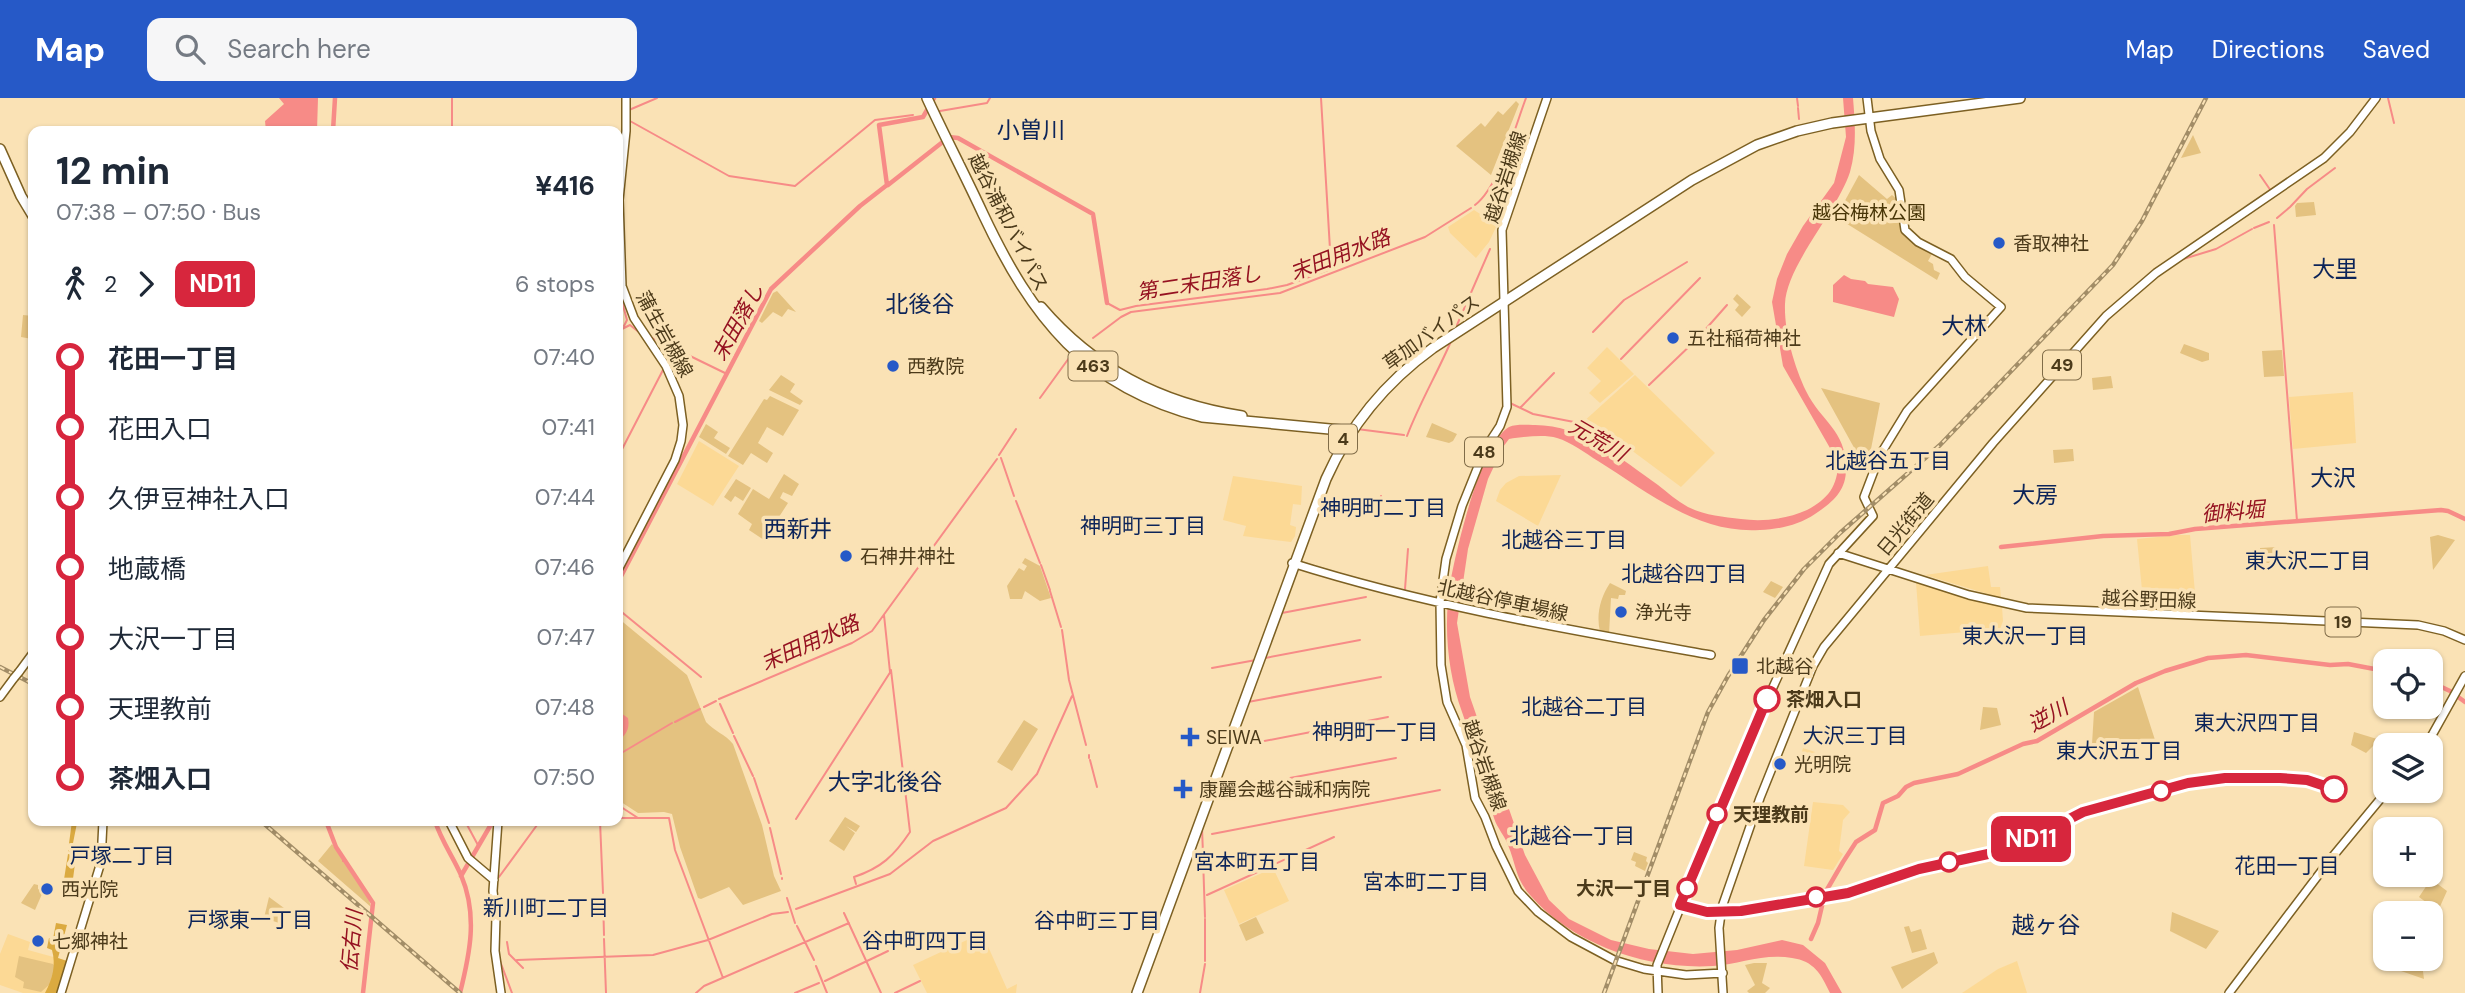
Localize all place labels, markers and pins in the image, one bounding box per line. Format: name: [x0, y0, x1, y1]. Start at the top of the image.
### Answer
place label: 香取神社: [2013, 231, 2089, 256]
marker: 香取神社: [1991, 235, 2007, 251]
place label: 五社稲荷神社: [1687, 326, 1801, 351]
marker: 五社稲荷神社: [1665, 330, 1681, 346]
place label: 西教院: [907, 354, 964, 379]
marker: 西教院: [885, 358, 901, 374]
place label: 石神井神社: [860, 544, 955, 569]
marker: 石神井神社: [838, 548, 854, 564]
place label: 浄光寺: [1635, 600, 1692, 625]
marker: 浄光寺: [1613, 604, 1629, 620]
place label: 北越谷: [1756, 654, 1813, 679]
marker: 北越谷: [1730, 656, 1750, 676]
marker: 茶畑入口: [1754, 686, 1780, 712]
place label: 茶畑入口: [1786, 687, 1862, 712]
place label: SEIWA: [1206, 725, 1262, 750]
marker: SEIWA: [1180, 727, 1200, 747]
place label: 光明院: [1794, 752, 1851, 777]
marker: 光明院: [1772, 756, 1788, 772]
unlabelled marker: [2321, 776, 2347, 802]
place label: 康麗会越谷誠和病院: [1199, 777, 1370, 802]
marker: 康麗会越谷誠和病院: [1173, 779, 1193, 799]
unlabelled marker: [2151, 781, 2171, 801]
place label: 天理教前: [1733, 802, 1809, 827]
marker: 天理教前: [1707, 804, 1727, 824]
unlabelled marker: [1939, 852, 1959, 872]
place label: 大沢一丁目: [1576, 876, 1671, 901]
place label: 西光院: [61, 877, 118, 902]
marker: 大沢一丁目: [1677, 878, 1697, 898]
marker: 西光院: [39, 881, 55, 897]
unlabelled marker: [1806, 887, 1826, 907]
place label: 七郷神社: [52, 929, 128, 954]
marker: 七郷神社: [30, 933, 46, 949]

